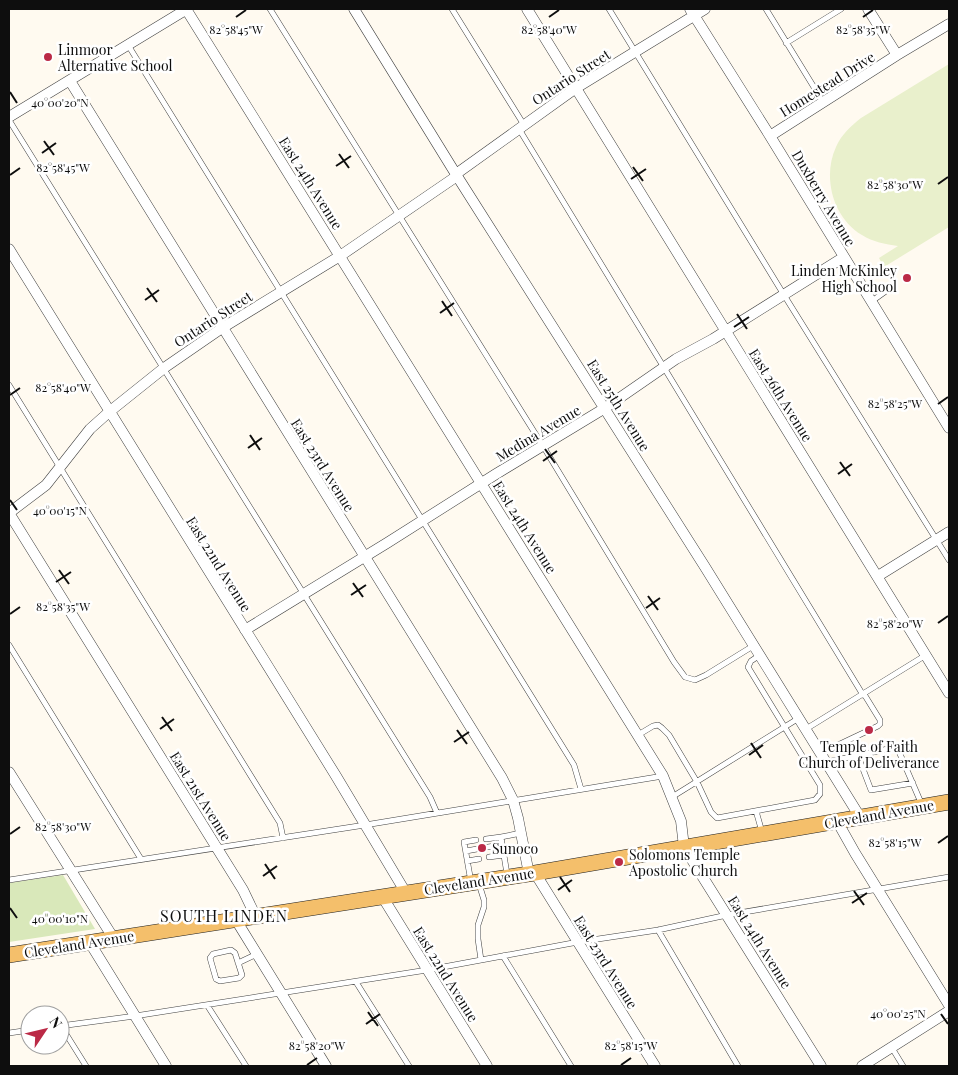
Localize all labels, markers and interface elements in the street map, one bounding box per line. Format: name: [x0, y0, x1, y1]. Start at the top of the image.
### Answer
text: 82°58'45"W: [209, 21, 263, 37]
text: 82°58'40"W: [521, 21, 577, 37]
text: 82°58'35"W: [836, 21, 890, 37]
place label: Linmoor Alternative School: [57, 40, 173, 75]
street label: Ontario Street: [528, 44, 615, 109]
street label: Homestead Drive: [776, 47, 878, 121]
marker: Linmoor Alternative School: [42, 51, 54, 63]
text: 40°00'20"N: [31, 94, 89, 110]
street label: East 24th Avenue: [275, 133, 347, 233]
street label: Duxberry Avenue: [788, 146, 860, 250]
text: 82°58'45"W: [36, 159, 90, 175]
text: 82°58'30"W: [867, 176, 923, 192]
place label: Linden McKinley High School: [791, 261, 897, 296]
marker: Linden McKinley High School: [901, 272, 913, 284]
street label: Ontario Street: [170, 286, 257, 351]
street label: East 26th Avenue: [745, 345, 817, 445]
street label: East 25th Avenue: [583, 355, 655, 455]
text: 82°58'40"W: [35, 379, 91, 395]
text: 82°58'25"W: [868, 395, 922, 411]
street label: Medina Avenue: [492, 400, 584, 466]
street label: East 23rd Avenue: [287, 415, 359, 515]
street label: East 24th Avenue: [489, 477, 561, 577]
text: 40°00'15"N: [33, 502, 88, 518]
street label: East 22nd Avenue: [182, 513, 256, 615]
text: 82°58'35"W: [36, 598, 90, 614]
text: 82°58'20"W: [867, 615, 923, 631]
marker: Temple of Faith Church of Deliverance: [863, 724, 875, 736]
place label: Temple of Faith Church of Deliverance: [799, 737, 939, 772]
street label: East 21st Avenue: [166, 748, 236, 844]
street label: Cleveland Avenue: [823, 795, 935, 833]
text: 82°58'30"W: [35, 818, 91, 834]
text: 82°58'15"W: [869, 834, 922, 850]
place label: Sunoco: [492, 839, 539, 858]
marker: Sunoco: [476, 842, 488, 854]
place label: Solomons Temple Apostolic Church: [628, 845, 740, 880]
marker: Solomons Temple Apostolic Church: [613, 856, 625, 868]
street label: Cleveland Avenue: [423, 863, 535, 899]
street label: East 24th Avenue: [724, 892, 796, 992]
district label: SOUTH LINDEN: [160, 905, 288, 926]
text: 40°00'10"N: [32, 910, 89, 926]
street label: East 23rd Avenue: [570, 912, 642, 1012]
street label: East 22nd Avenue: [409, 923, 483, 1025]
street label: Cleveland Avenue: [23, 926, 135, 962]
north arrow: [20, 1005, 70, 1055]
text: 40°00'25"N: [870, 1005, 926, 1021]
text: N: [45, 1013, 67, 1032]
text: 82°58'20"W: [289, 1037, 345, 1053]
text: 82°58'15"W: [605, 1037, 658, 1053]

